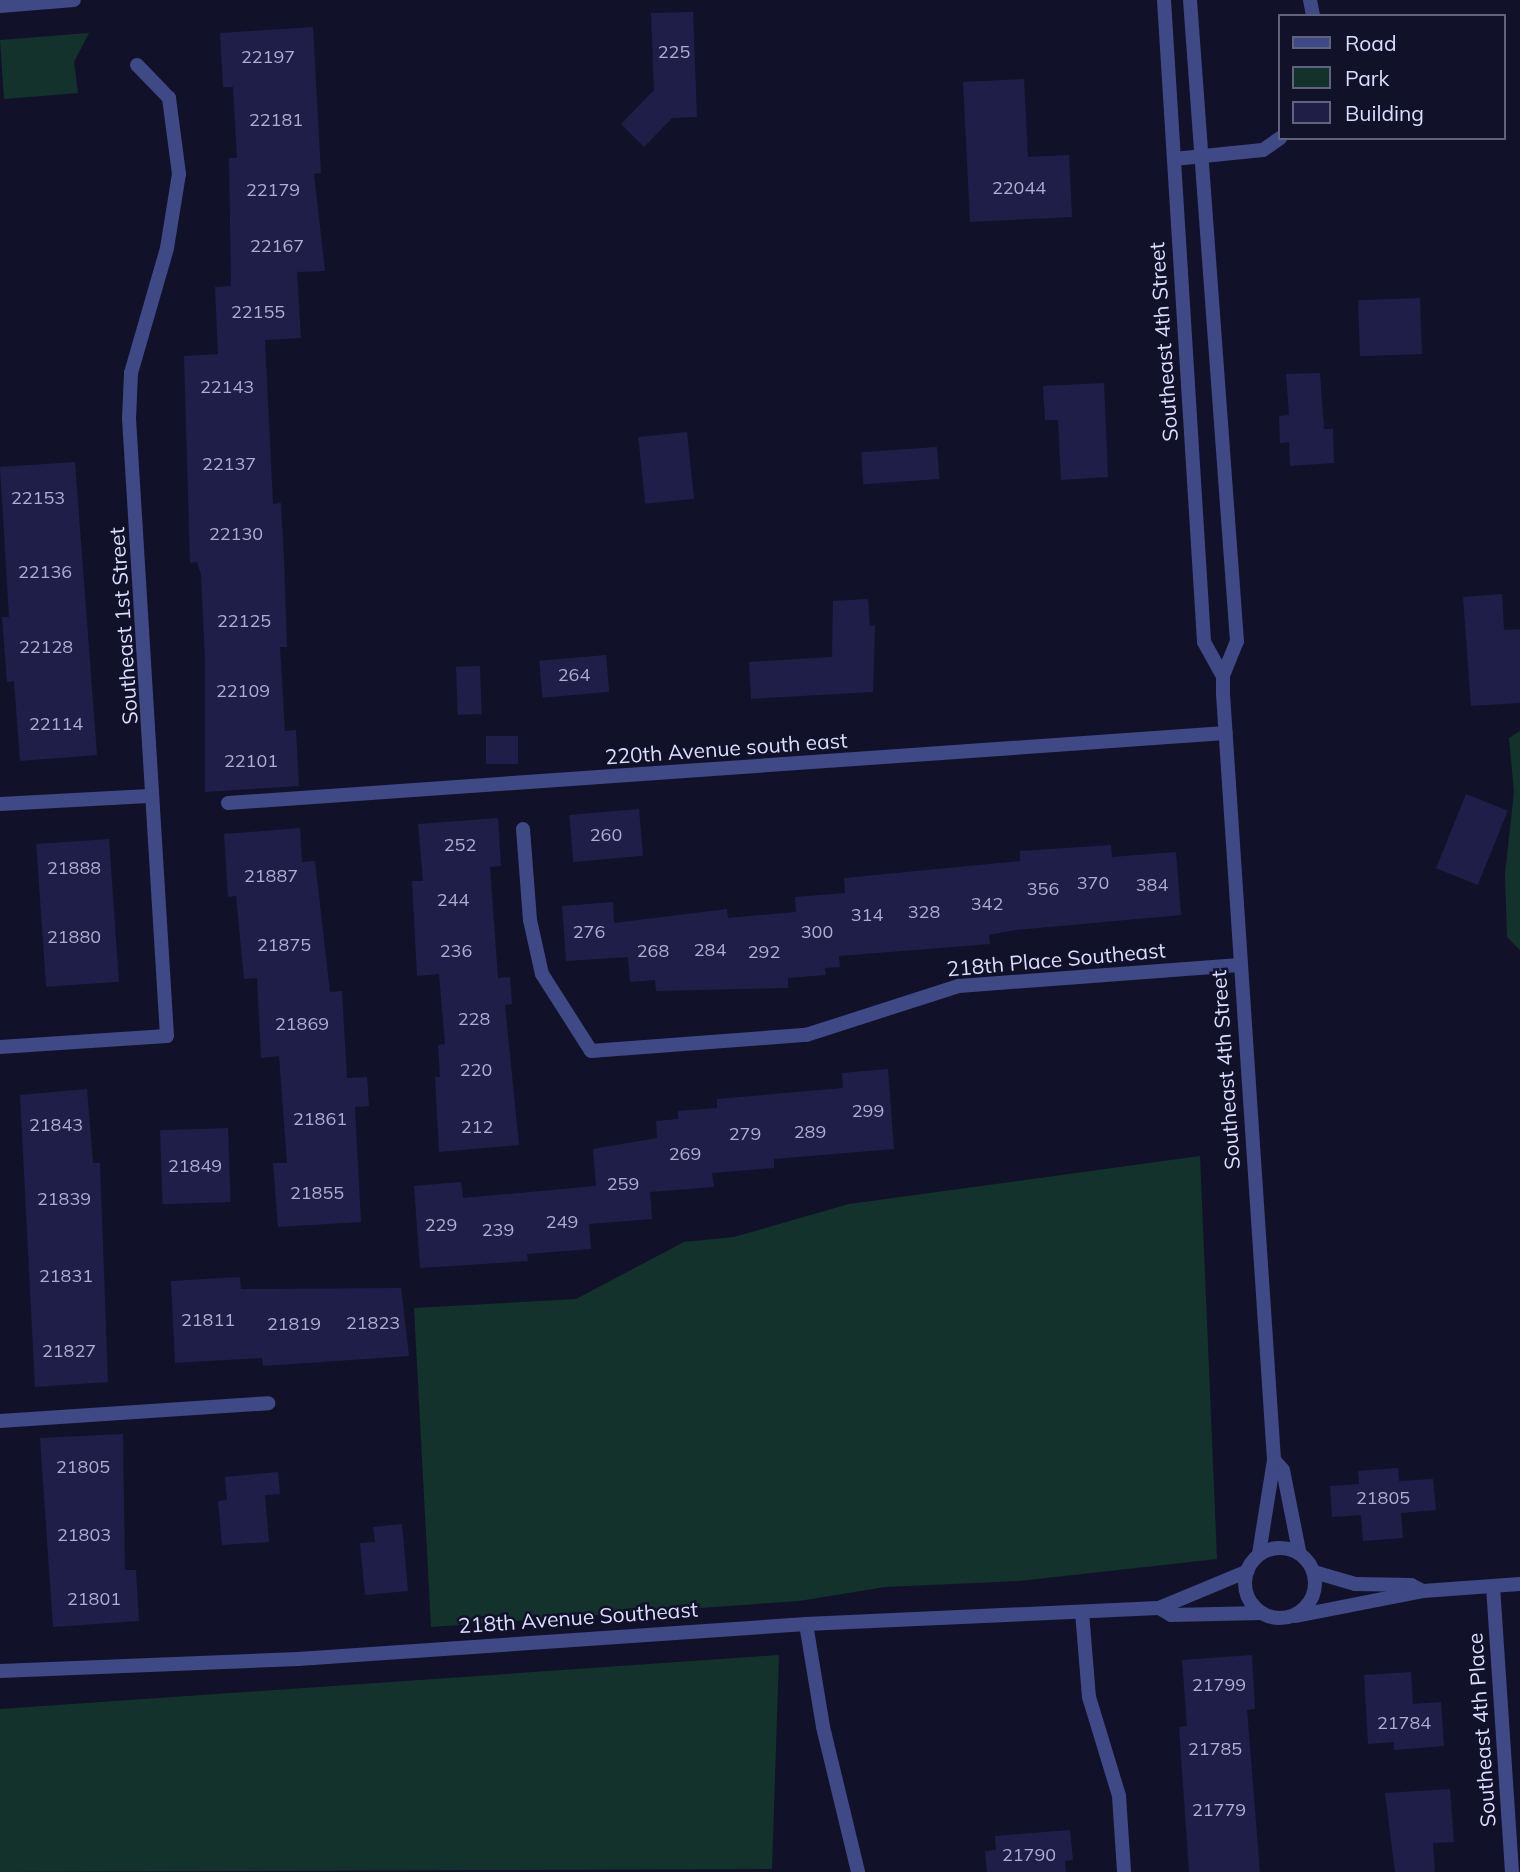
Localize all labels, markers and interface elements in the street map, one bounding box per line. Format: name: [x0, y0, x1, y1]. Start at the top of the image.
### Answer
legend: [1278, 14, 1506, 140]
text: Road: [1345, 30, 1396, 56]
house number: 225: [658, 41, 690, 63]
house number: 22197: [241, 46, 295, 68]
text: Park: [1345, 65, 1389, 91]
text: Building: [1345, 100, 1424, 126]
house number: 22181: [249, 109, 303, 131]
house number: 22044: [992, 177, 1046, 199]
house number: 22179: [246, 179, 300, 201]
house number: 22167: [250, 235, 304, 257]
street label: Southeast 4th Street: [1143, 241, 1183, 443]
house number: 22155: [231, 301, 285, 323]
house number: 22143: [200, 376, 254, 398]
house number: 22137: [202, 453, 256, 475]
house number: 22153: [11, 487, 65, 509]
house number: 22130: [209, 523, 263, 545]
street label: Southeast 1st Street: [104, 526, 142, 726]
house number: 22136: [18, 561, 72, 583]
house number: 22125: [217, 610, 271, 632]
house number: 22128: [19, 636, 73, 658]
house number: 264: [558, 664, 590, 686]
house number: 22109: [216, 680, 270, 702]
house number: 22114: [29, 713, 83, 735]
street label: 220th Avenue south east: [604, 727, 848, 769]
house number: 22101: [224, 750, 278, 772]
house number: 260: [590, 824, 622, 846]
house number: 252: [444, 834, 476, 856]
house number: 21888: [47, 857, 101, 879]
house number: 21887: [244, 865, 298, 887]
house number: 370: [1077, 872, 1109, 894]
house number: 384: [1136, 874, 1168, 896]
house number: 356: [1027, 878, 1059, 900]
house number: 244: [437, 889, 469, 911]
house number: 342: [971, 893, 1003, 915]
house number: 328: [908, 901, 940, 923]
house number: 314: [851, 904, 883, 926]
house number: 276: [573, 921, 605, 943]
house number: 300: [801, 921, 833, 943]
house number: 21880: [47, 926, 101, 948]
house number: 21875: [257, 934, 311, 956]
street label: 218th Place Southeast: [945, 937, 1167, 981]
house number: 284: [694, 939, 726, 961]
house number: 236: [440, 940, 472, 962]
house number: 268: [637, 940, 669, 962]
house number: 292: [748, 941, 780, 963]
street label: Southeast 4th Street: [1205, 969, 1245, 1171]
house number: 228: [458, 1008, 490, 1030]
house number: 21869: [275, 1013, 329, 1035]
house number: 220: [460, 1059, 492, 1081]
house number: 299: [852, 1100, 884, 1122]
house number: 21861: [293, 1108, 347, 1130]
house number: 21843: [29, 1114, 83, 1136]
house number: 212: [461, 1116, 493, 1138]
house number: 289: [794, 1121, 826, 1143]
house number: 279: [729, 1123, 761, 1145]
house number: 269: [669, 1143, 701, 1165]
house number: 21849: [168, 1155, 222, 1177]
house number: 259: [607, 1173, 639, 1195]
house number: 21855: [290, 1182, 344, 1204]
house number: 21839: [37, 1188, 91, 1210]
house number: 249: [546, 1211, 578, 1233]
house number: 229: [425, 1214, 457, 1236]
house number: 239: [482, 1219, 514, 1241]
house number: 21831: [39, 1265, 93, 1287]
house number: 21811: [181, 1309, 235, 1331]
house number: 21823: [346, 1312, 400, 1334]
house number: 21819: [267, 1313, 321, 1335]
house number: 21827: [42, 1340, 96, 1362]
house number: 21805: [56, 1456, 110, 1478]
house number: 21805: [1356, 1487, 1410, 1509]
house number: 21803: [57, 1524, 111, 1546]
house number: 21801: [67, 1588, 121, 1610]
street label: 218th Avenue Southeast: [457, 1596, 699, 1638]
street label: Southeast 4th Place: [1462, 1632, 1500, 1828]
house number: 21799: [1192, 1674, 1246, 1696]
house number: 21784: [1377, 1712, 1431, 1734]
house number: 21785: [1188, 1738, 1242, 1760]
house number: 21779: [1192, 1799, 1246, 1821]
house number: 21790: [1002, 1844, 1056, 1866]

